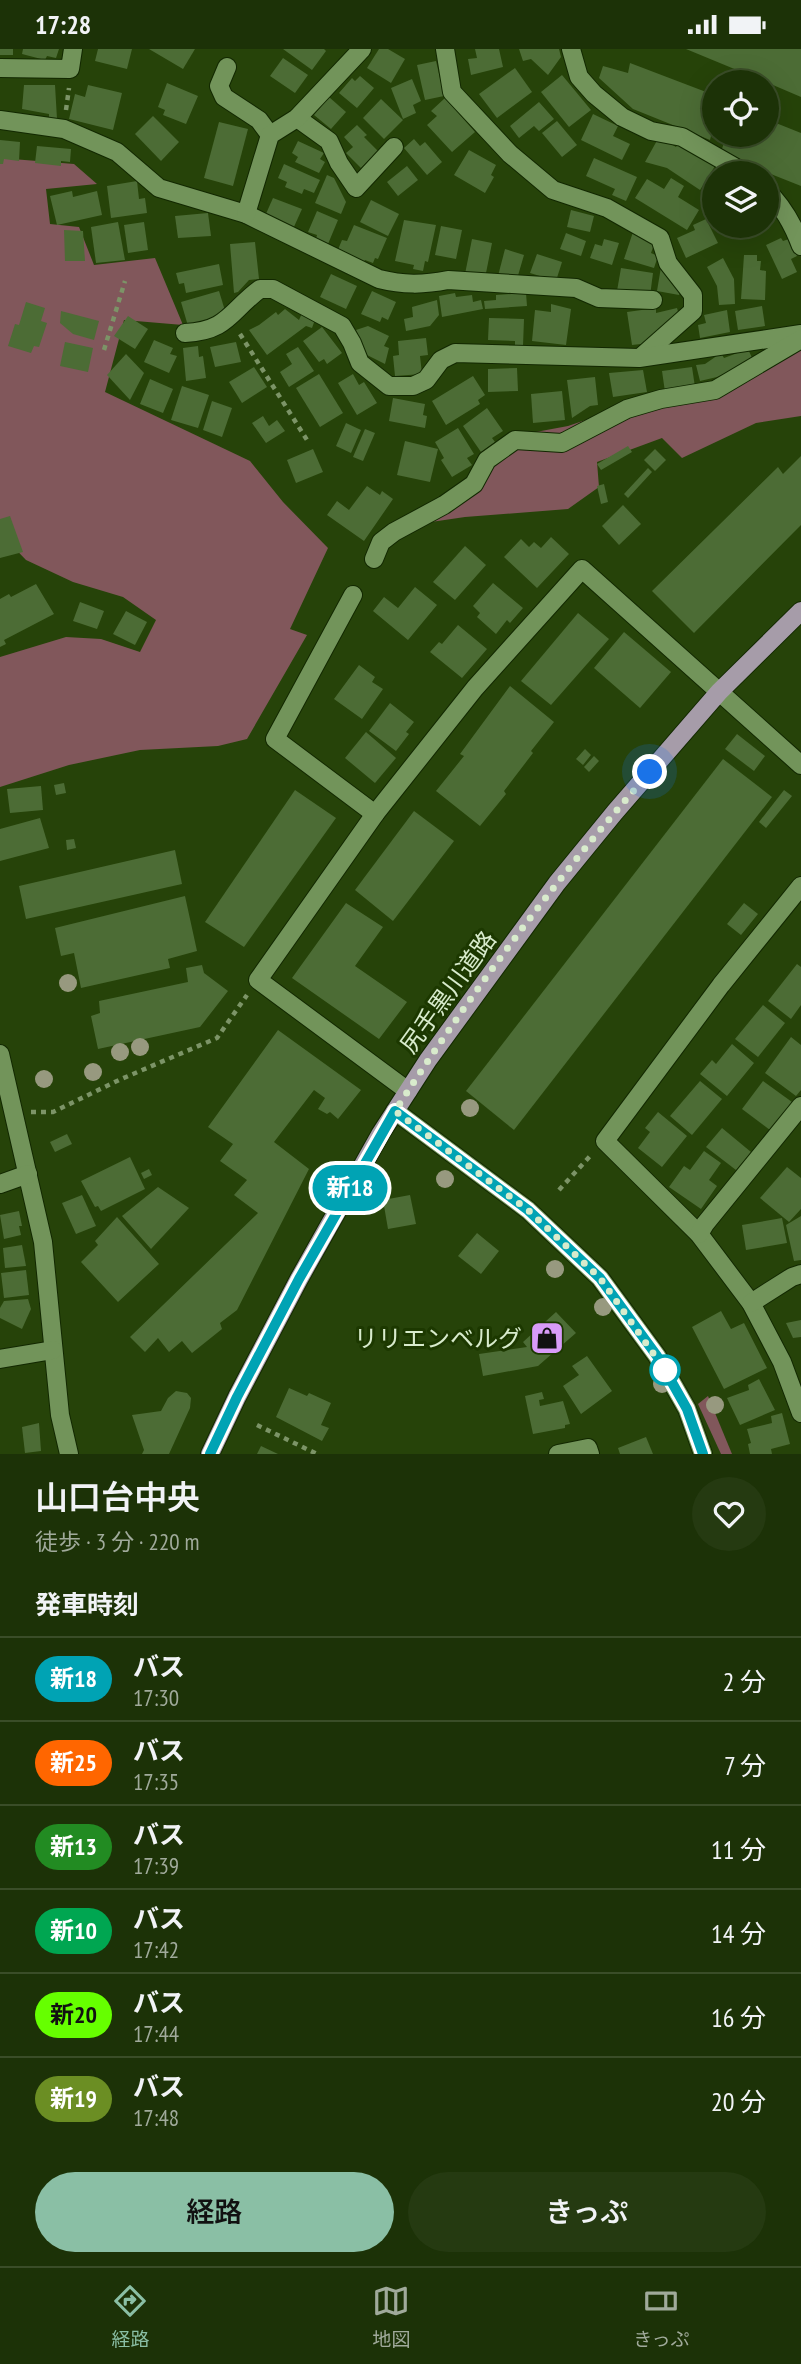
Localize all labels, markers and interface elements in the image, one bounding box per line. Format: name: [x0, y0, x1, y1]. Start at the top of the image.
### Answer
text: 17:28: [35, 8, 91, 41]
map controls: [702, 70, 779, 238]
button: locate: [702, 70, 779, 147]
button: layers: [702, 161, 779, 238]
your location: [632, 754, 667, 789]
street label: 尻手黒川道路: [393, 925, 503, 1059]
line badge: 新18: [310, 1165, 390, 1211]
text: 新18: [327, 1172, 373, 1203]
shop icon: リリエンベルグ: [528, 1319, 566, 1357]
place label: リリエンベルグ: [354, 1323, 522, 1354]
unlabelled marker: [650, 1355, 680, 1385]
text: 山口台中央: [35, 1475, 200, 1518]
button: heart: [692, 1477, 766, 1551]
text: 徒歩 · 3 分 · 220 m: [35, 1527, 199, 1556]
text: 発車時刻: [35, 1588, 139, 1621]
text: バス: [133, 1650, 185, 1683]
text: 新18: [50, 1663, 97, 1694]
text: 2 分: [723, 1665, 766, 1698]
text: 17:30: [133, 1683, 179, 1712]
text: バス: [133, 1734, 185, 1767]
text: 新25: [50, 1747, 97, 1778]
text: 7 分: [724, 1749, 766, 1782]
text: 17:35: [133, 1767, 179, 1796]
text: バス: [133, 1818, 185, 1851]
text: 新13: [50, 1831, 97, 1862]
text: 11 分: [711, 1833, 766, 1866]
text: 17:39: [133, 1851, 179, 1880]
text: バス: [133, 1902, 185, 1935]
text: 新10: [50, 1915, 97, 1946]
text: 14 分: [711, 1917, 766, 1950]
text: 17:42: [133, 1935, 179, 1964]
text: バス: [133, 1986, 185, 2019]
text: 新20: [50, 1999, 97, 2030]
text: 16 分: [711, 2001, 766, 2034]
text: 17:44: [133, 2019, 179, 2048]
text: バス: [133, 2070, 185, 2103]
text: 新19: [50, 2083, 97, 2114]
text: 20 分: [711, 2085, 766, 2118]
text: 17:48: [133, 2103, 179, 2132]
button: 経路: [35, 2172, 394, 2252]
button: きっぷ: [408, 2172, 766, 2252]
tab: 経路: [111, 2282, 149, 2351]
tab: 地図: [372, 2282, 410, 2351]
tab: きっぷ: [633, 2282, 690, 2351]

